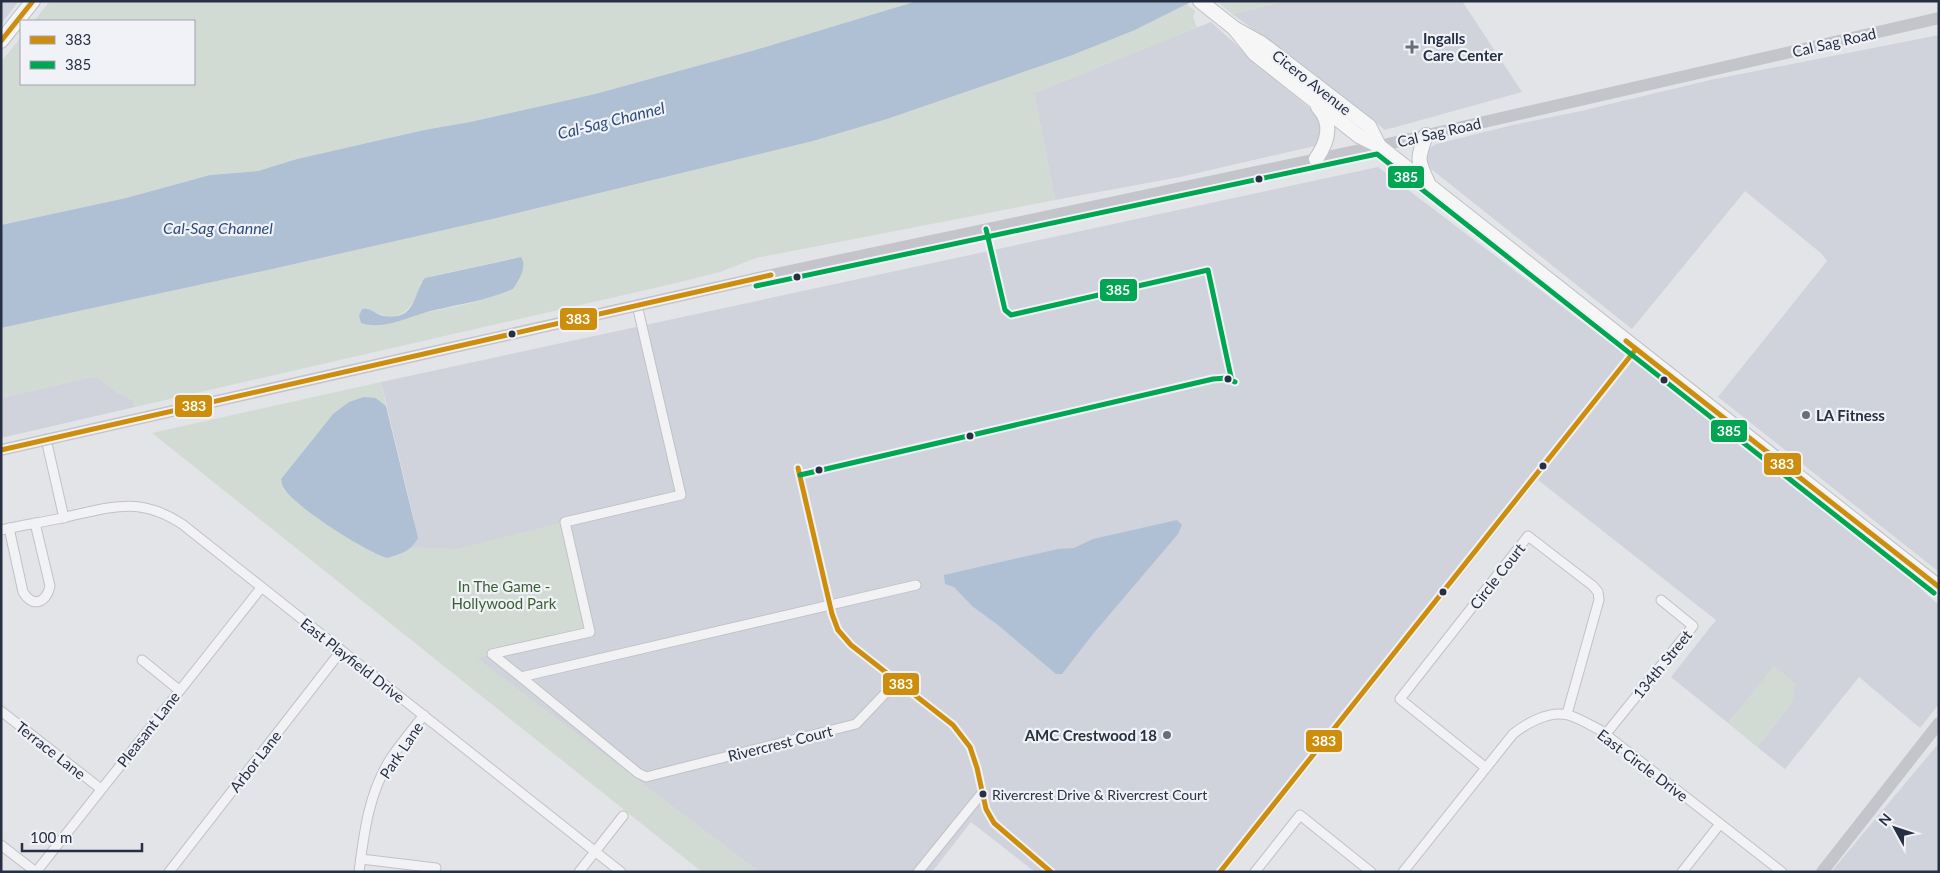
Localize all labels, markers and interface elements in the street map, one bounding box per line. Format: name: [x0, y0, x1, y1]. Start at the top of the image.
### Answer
legend: [20, 20, 195, 85]
street label: Cal Sag Road: [1790, 24, 1878, 60]
place label: Ingalls Care Center: [1423, 29, 1503, 64]
text: 383: [65, 30, 91, 48]
marker: Ingalls Care Center: [1405, 40, 1419, 54]
street label: Cicero Avenue: [1269, 46, 1355, 118]
text: 385: [65, 55, 91, 73]
water label: Cal-Sag Channel: [555, 97, 667, 142]
street label: Cal Sag Road: [1395, 114, 1483, 150]
line badge: 385: [1387, 165, 1425, 189]
text: 385: [1394, 168, 1418, 185]
unlabelled marker: [1254, 174, 1264, 184]
water label: Cal-Sag Channel: [163, 218, 273, 237]
unlabelled marker: [792, 272, 802, 282]
line badge: 385: [1099, 278, 1138, 302]
text: 385: [1106, 281, 1130, 298]
line badge: 383: [559, 307, 598, 331]
text: 383: [566, 310, 590, 327]
unlabelled marker: [507, 329, 517, 339]
unlabelled marker: [1223, 374, 1233, 384]
unlabelled marker: [1659, 375, 1669, 385]
line badge: 383: [174, 394, 213, 418]
text: 383: [182, 397, 206, 414]
place label: LA Fitness: [1816, 406, 1885, 424]
marker: LA Fitness: [1800, 409, 1812, 421]
line badge: 385: [1710, 419, 1748, 443]
text: 385: [1717, 422, 1741, 439]
unlabelled marker: [965, 431, 975, 441]
line badge: 383: [1763, 452, 1802, 476]
text: 383: [1770, 455, 1794, 472]
unlabelled marker: [1538, 461, 1548, 471]
unlabelled marker: [814, 465, 824, 475]
street label: Circle Court: [1466, 539, 1529, 613]
park label: In The Game - Hollywood Park: [452, 577, 557, 612]
unlabelled marker: [1438, 587, 1448, 597]
street label: East Playfield Drive: [297, 614, 409, 706]
street label: 134th Street: [1629, 626, 1696, 702]
line badge: 383: [882, 672, 920, 696]
text: 383: [889, 675, 913, 692]
street label: Pleasant Lane: [113, 688, 183, 770]
street label: Terrace Lane: [13, 717, 89, 783]
street label: Park Lane: [375, 718, 427, 782]
street label: Rivercrest Court: [726, 721, 835, 765]
street label: East Circle Drive: [1594, 725, 1692, 805]
place label: AMC Crestwood 18: [1024, 726, 1157, 744]
street label: Arbor Lane: [225, 727, 285, 795]
marker: AMC Crestwood 18: [1161, 729, 1173, 741]
line badge: 383: [1305, 729, 1343, 753]
text: 383: [1312, 732, 1336, 749]
place label: Rivercrest Drive & Rivercrest Court: [992, 786, 1207, 803]
marker: Rivercrest Drive & Rivercrest Court: [978, 789, 988, 799]
north arrow: [1870, 803, 1920, 853]
text: N: [1875, 810, 1895, 829]
scale bar: [22, 820, 142, 852]
text: 100 m: [30, 828, 72, 846]

